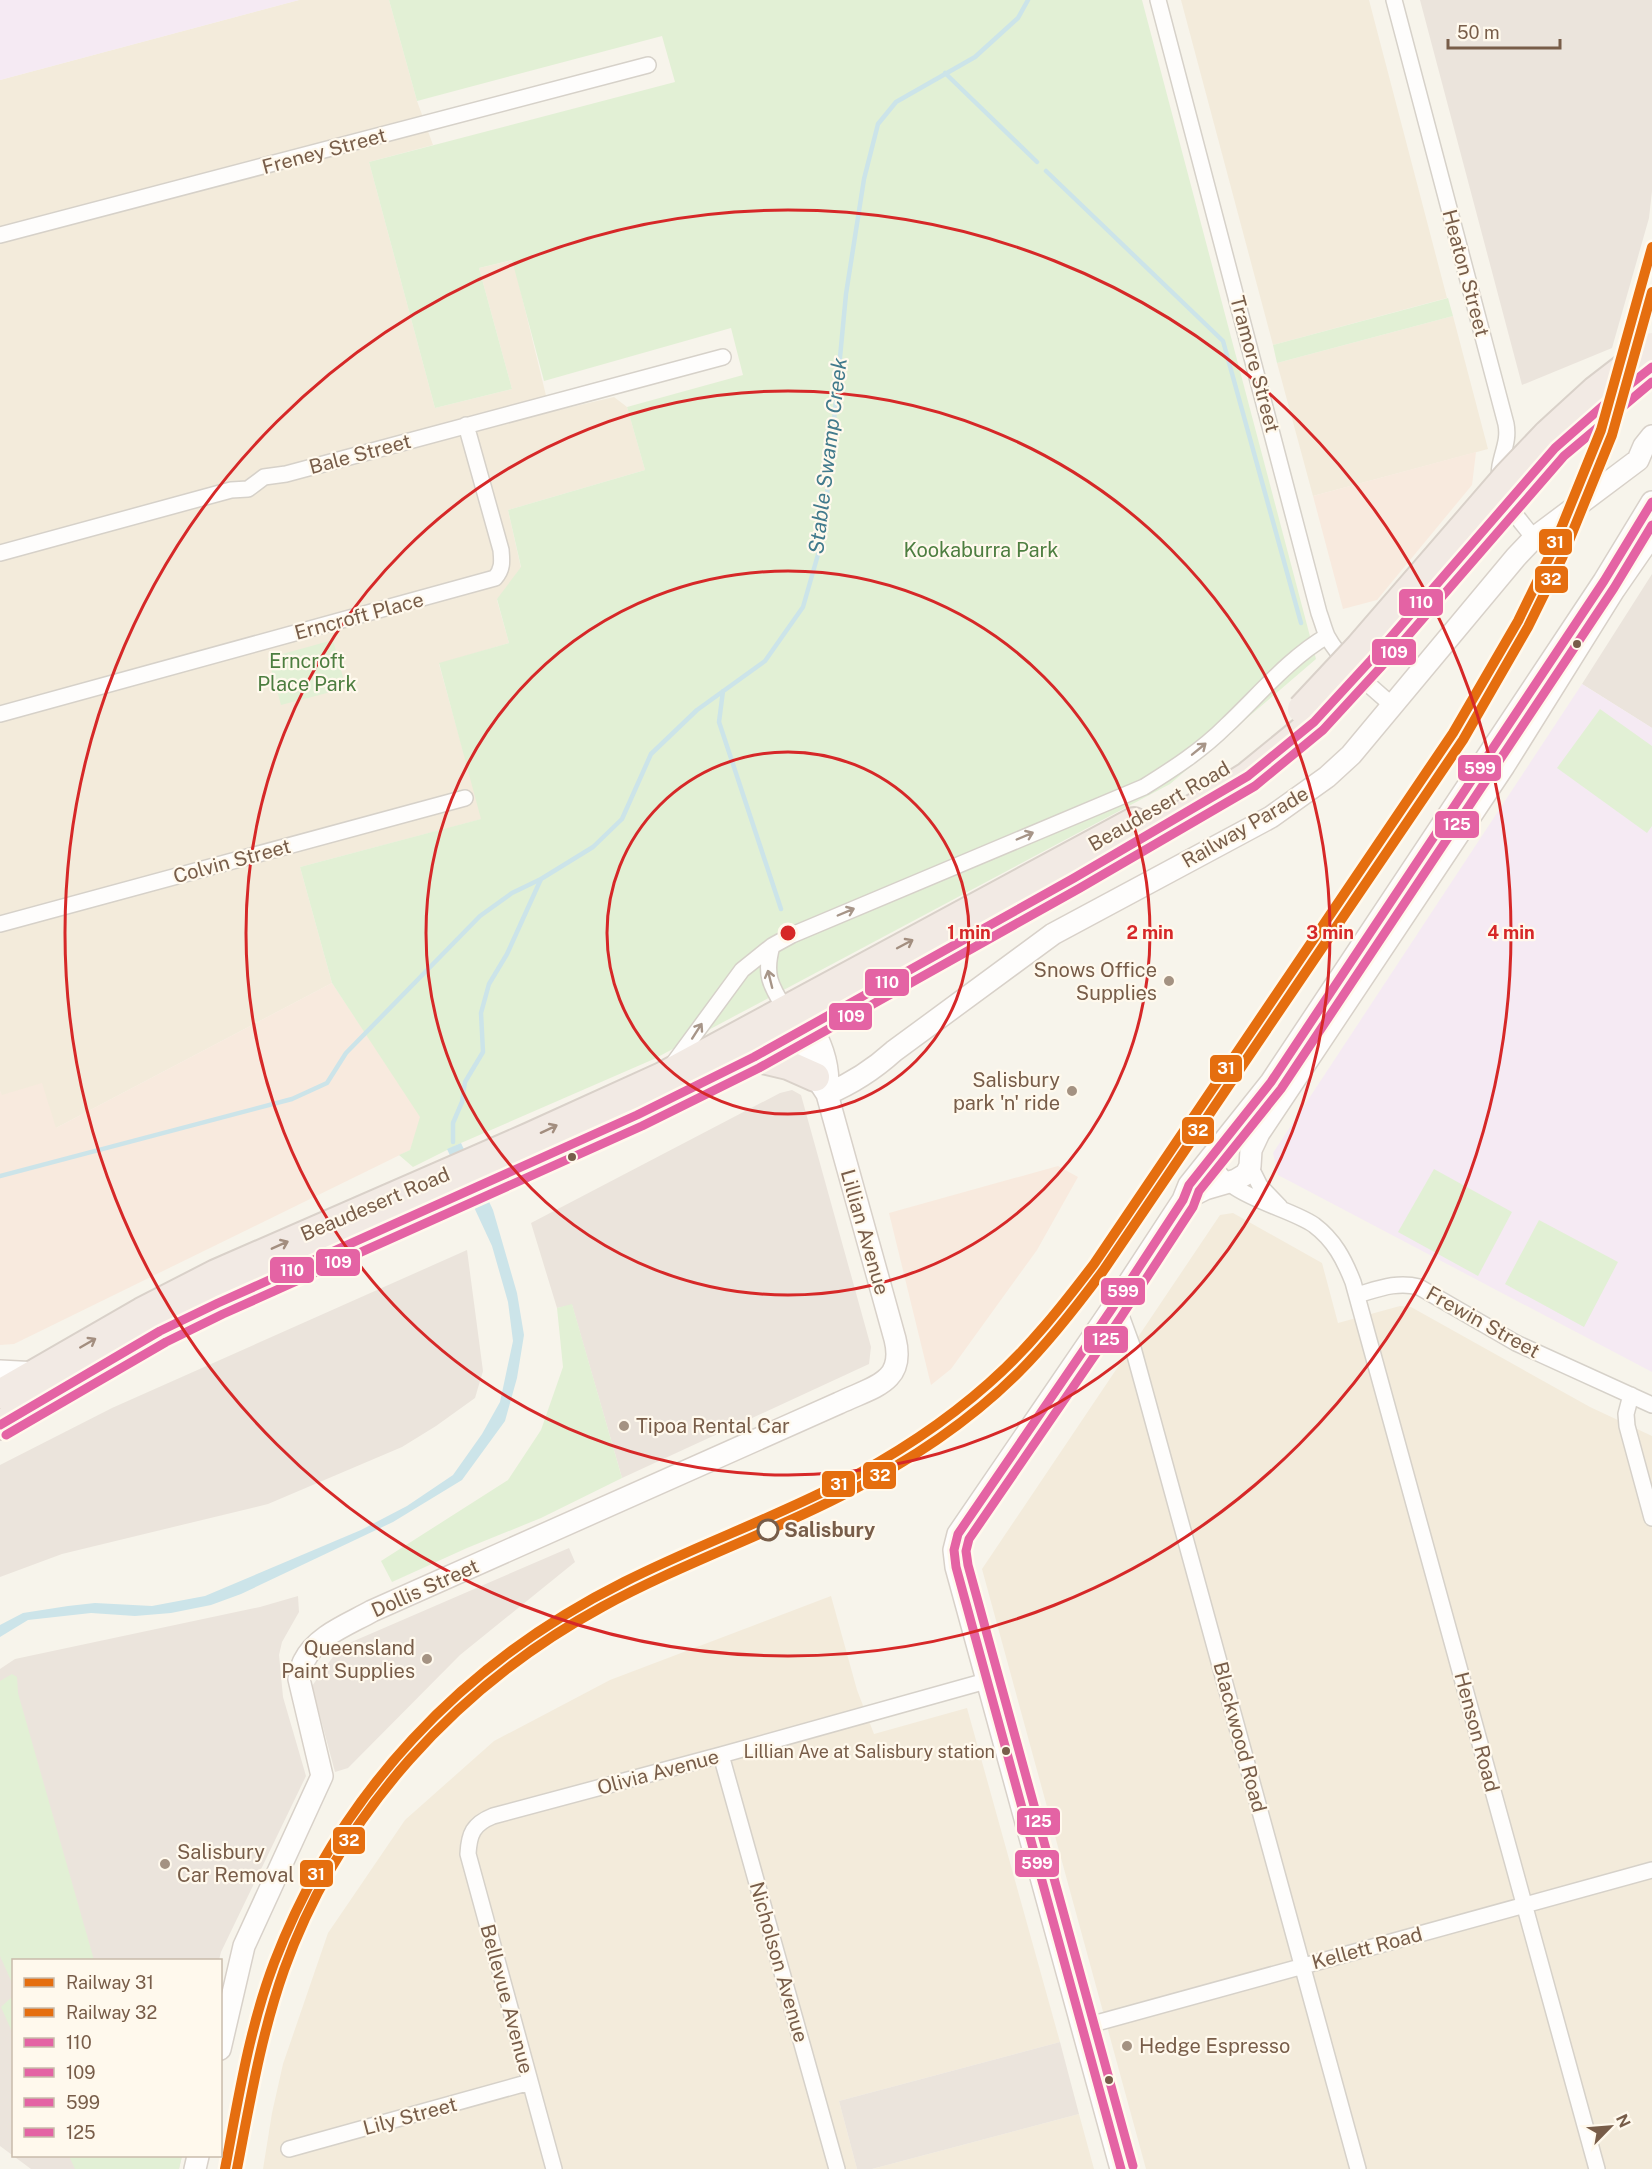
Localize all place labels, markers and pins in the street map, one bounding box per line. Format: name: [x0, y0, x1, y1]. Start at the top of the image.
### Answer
unlabelled marker: [1571, 638, 1583, 650]
centre of rings: [778, 923, 798, 943]
place label: Snows Office Supplies: [1034, 958, 1157, 1005]
marker: Snows Office Supplies: [1162, 974, 1176, 988]
place label: Salisbury park 'n' ride: [953, 1068, 1060, 1115]
marker: Salisbury park 'n' ride: [1065, 1084, 1079, 1098]
unlabelled marker: [566, 1151, 578, 1163]
place label: Tipoa Rental Car: [636, 1414, 790, 1438]
marker: Tipoa Rental Car: [617, 1419, 631, 1433]
place label: Salisbury: [784, 1518, 875, 1542]
marker: Salisbury: [757, 1519, 779, 1541]
place label: Queensland Paint Supplies: [281, 1636, 415, 1683]
marker: Queensland Paint Supplies: [420, 1652, 434, 1666]
place label: Lillian Ave at Salisbury station: [744, 1741, 995, 1762]
marker: Lillian Ave at Salisbury station: [1000, 1745, 1012, 1757]
place label: Salisbury Car Removal: [177, 1840, 294, 1887]
marker: Salisbury Car Removal: [158, 1857, 172, 1871]
place label: Hedge Espresso: [1139, 2034, 1290, 2058]
marker: Hedge Espresso: [1120, 2039, 1134, 2053]
unlabelled marker: [1103, 2074, 1115, 2086]

